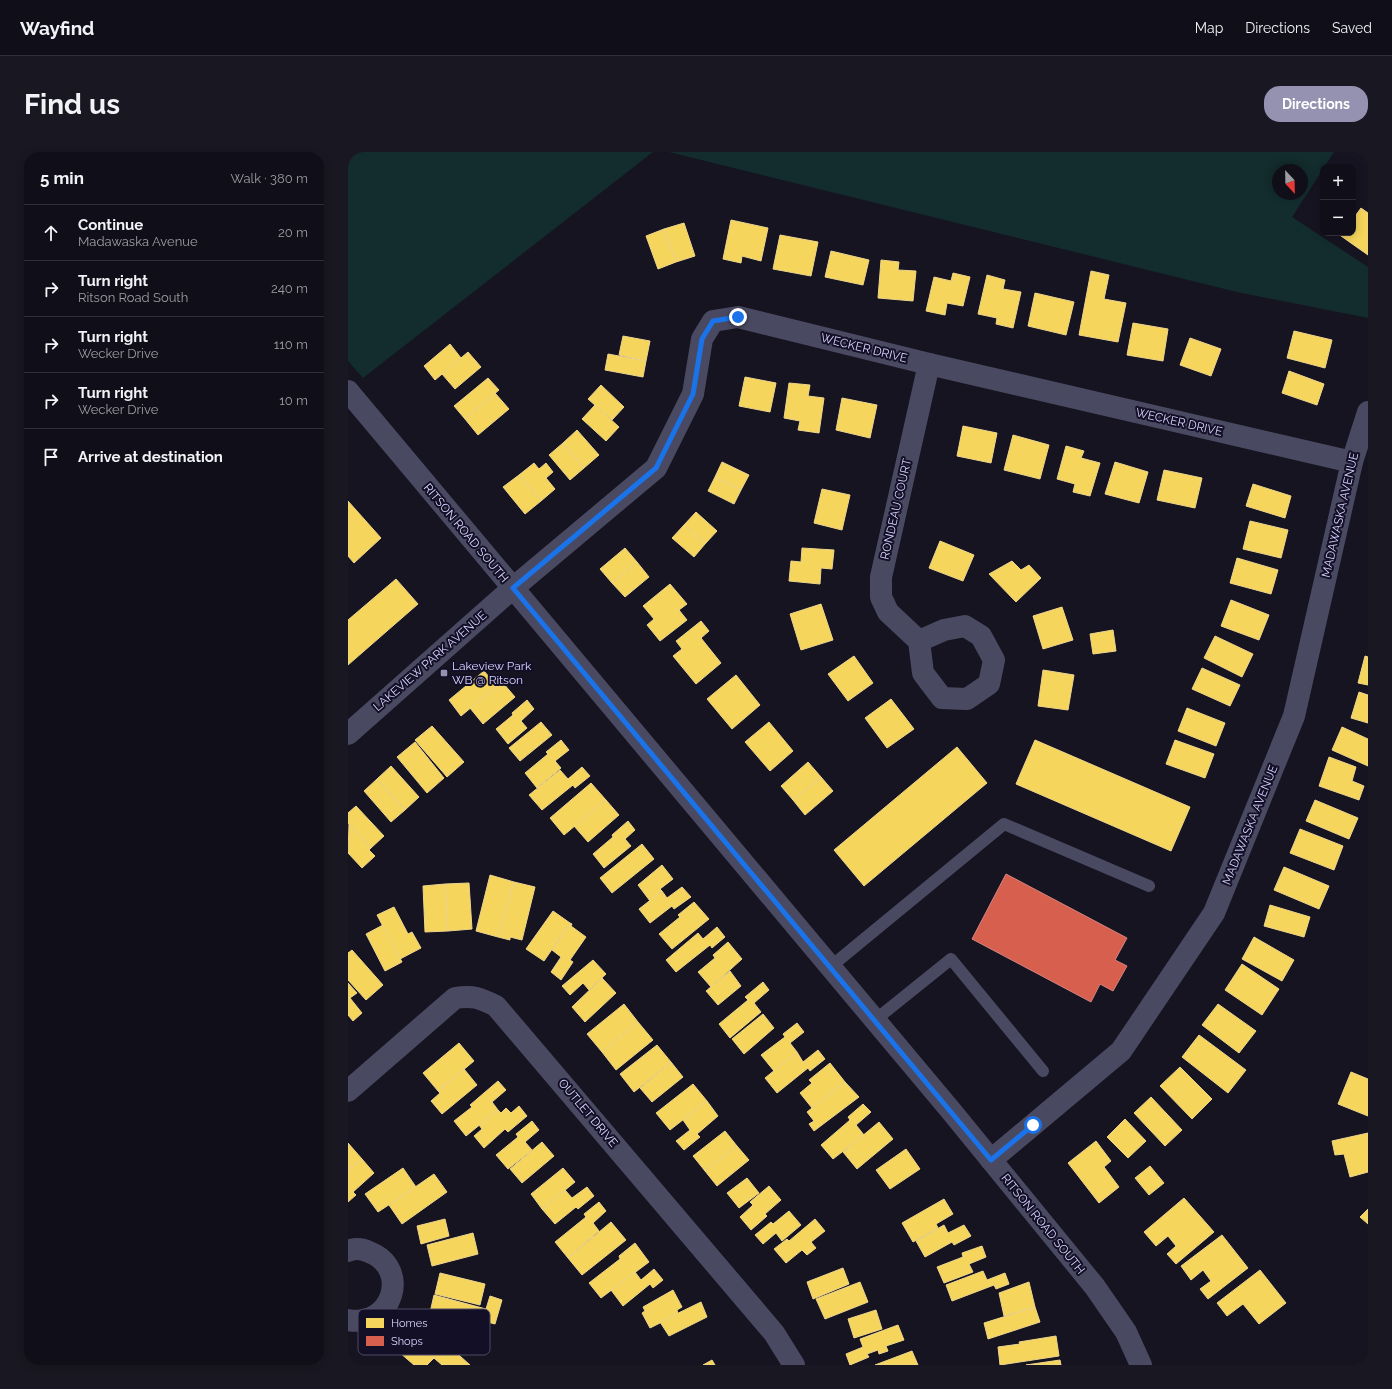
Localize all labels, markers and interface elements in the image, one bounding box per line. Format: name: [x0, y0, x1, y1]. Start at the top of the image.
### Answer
text: Wayfind: [20, 17, 94, 39]
text: Map: [1195, 20, 1223, 36]
text: Directions: [1245, 20, 1310, 36]
text: Saved: [1332, 20, 1372, 36]
button: Directions: [1264, 86, 1368, 122]
text: Find us: [24, 88, 120, 121]
north arrow: [1272, 164, 1308, 200]
map controls: [1320, 164, 1356, 236]
button: +: [1320, 164, 1356, 200]
text: 5 min: [40, 168, 84, 188]
text: Walk · 380 m: [231, 171, 308, 186]
button: −: [1320, 200, 1356, 236]
text: Continue: [78, 216, 143, 234]
icon: ahead: [40, 222, 62, 244]
text: 20 m: [278, 225, 308, 240]
text: Madawaska Avenue: [78, 234, 198, 249]
text: Turn right: [78, 272, 148, 290]
icon: right: [40, 278, 62, 300]
text: 240 m: [271, 281, 308, 296]
text: Ritson Road South: [78, 290, 188, 305]
route end: [729, 308, 747, 326]
text: Turn right: [78, 328, 148, 346]
street label: WECKER DRIVE: [819, 330, 909, 366]
icon: right: [40, 334, 62, 356]
text: 110 m: [274, 337, 308, 352]
text: Wecker Drive: [78, 346, 158, 361]
text: Turn right: [78, 384, 148, 402]
icon: right: [40, 390, 62, 412]
text: 10 m: [279, 393, 308, 408]
text: Wecker Drive: [78, 402, 158, 417]
street label: WECKER DRIVE: [1134, 405, 1224, 439]
icon: arrive: [40, 446, 62, 468]
text: Arrive at destination: [78, 448, 223, 466]
street label: MADAWASKA AVENUE: [1319, 451, 1361, 579]
street label: RONDEAU COURT: [878, 457, 915, 561]
street label: RITSON ROAD SOUTH: [421, 481, 511, 585]
street label: LAKEVIEW PARK AVENUE: [371, 608, 489, 714]
place label: Lakeview Park WB @ Ritson: [452, 659, 532, 687]
marker: Lakeview Park WB @ Ritson: [439, 668, 449, 678]
street label: MADAWASKA AVENUE: [1220, 763, 1280, 887]
street label: OUTLET DRIVE: [555, 1076, 621, 1150]
route start: [1024, 1116, 1042, 1134]
street label: RITSON ROAD SOUTH: [998, 1171, 1088, 1277]
legend: [358, 1309, 490, 1355]
text: Homes: [391, 1317, 427, 1330]
text: Shops: [391, 1335, 423, 1348]

